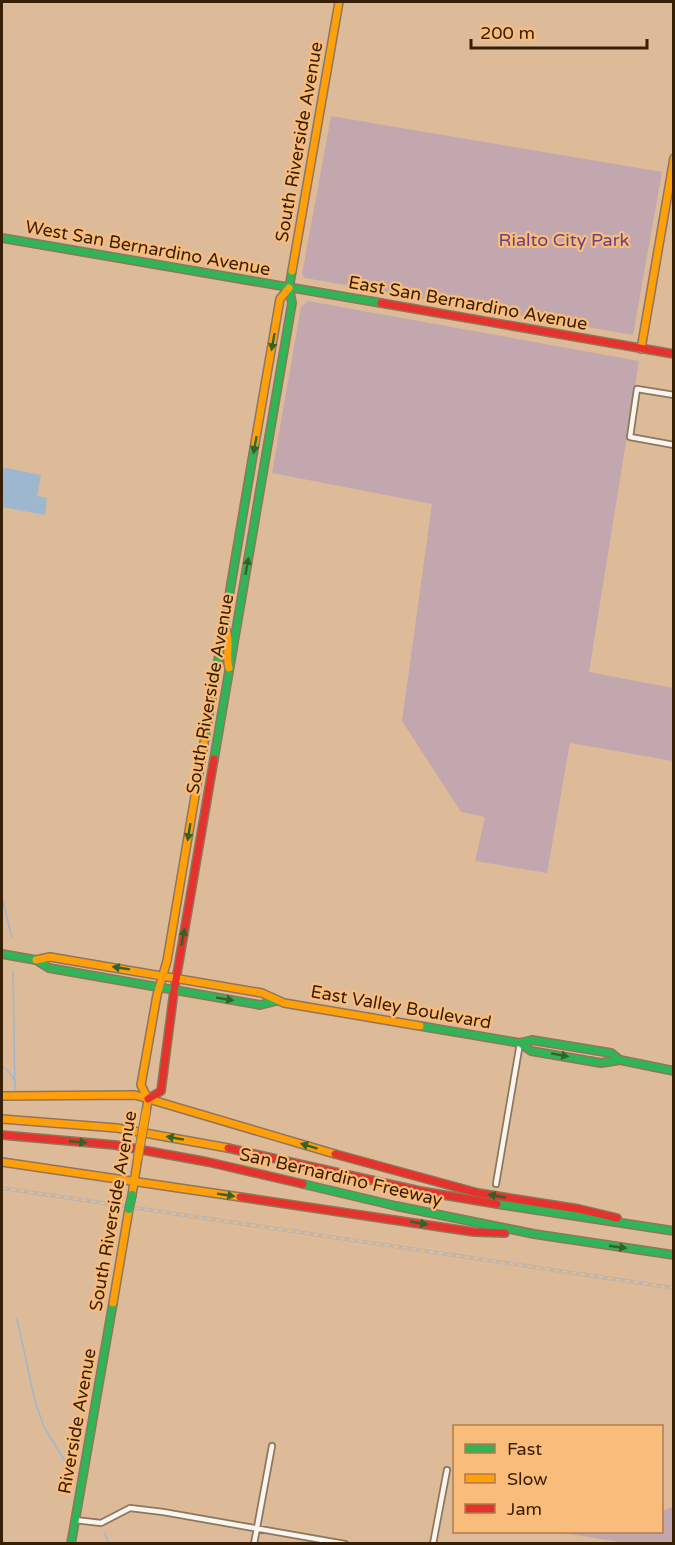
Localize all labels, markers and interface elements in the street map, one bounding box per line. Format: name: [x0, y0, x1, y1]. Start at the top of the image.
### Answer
scale bar: [471, 12, 646, 50]
text: 200 m: [480, 22, 535, 44]
street label: South Riverside Avenue: [271, 40, 327, 244]
street label: West San Bernardino Avenue: [24, 216, 272, 280]
park label: Rialto City Park: [499, 229, 630, 251]
street label: East San Bernardino Avenue: [347, 271, 589, 335]
one-way arrow: [268, 333, 277, 352]
one-way arrow: [250, 436, 259, 455]
one-way arrow: [243, 556, 252, 575]
street label: South Riverside Avenue: [182, 592, 238, 796]
one-way arrow: [184, 823, 193, 842]
one-way arrow: [179, 928, 188, 947]
one-way arrow: [111, 963, 130, 972]
street label: East Valley Boulevard: [309, 980, 493, 1034]
one-way arrow: [216, 994, 235, 1003]
one-way arrow: [550, 1051, 569, 1060]
street label: South Riverside Avenue: [85, 1109, 141, 1313]
one-way arrow: [165, 1133, 184, 1142]
one-way arrow: [69, 1137, 88, 1147]
one-way arrow: [300, 1141, 318, 1150]
street label: San Bernardino Freeway: [237, 1143, 445, 1211]
one-way arrow: [217, 1191, 236, 1200]
one-way arrow: [488, 1191, 507, 1200]
one-way arrow: [410, 1219, 429, 1228]
one-way arrow: [609, 1243, 628, 1252]
street label: Riverside Avenue: [53, 1346, 101, 1496]
legend: [453, 1425, 663, 1533]
text: Fast: [507, 1438, 542, 1460]
text: Slow: [507, 1468, 548, 1490]
text: Jam: [507, 1498, 542, 1520]

